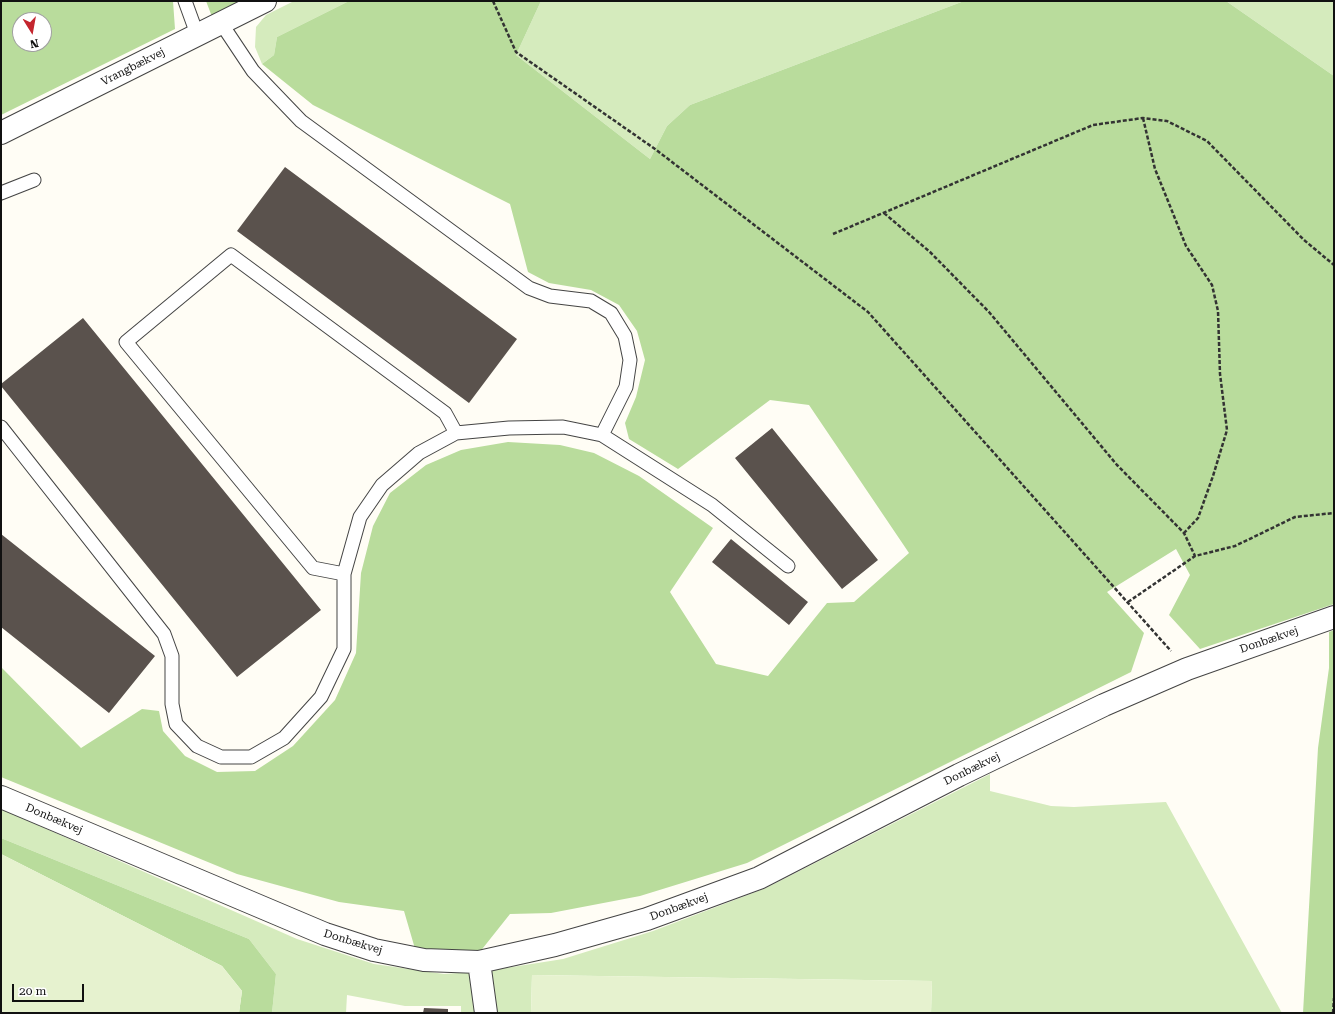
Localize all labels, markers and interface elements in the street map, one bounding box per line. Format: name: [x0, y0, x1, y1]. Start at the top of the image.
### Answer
north arrow: [12, 12, 52, 52]
text: N: [29, 36, 40, 50]
street label: Vrangbækvej: [99, 45, 167, 89]
street label: Donbækvej: [1238, 624, 1300, 656]
street label: Donbækvej: [942, 750, 1002, 788]
street label: Donbækvej: [23, 801, 85, 837]
street label: Donbækvej: [648, 890, 710, 924]
street label: Donbækvej: [322, 927, 384, 957]
scale bar: [14, 976, 86, 1002]
text: 20 m: [19, 984, 46, 998]

